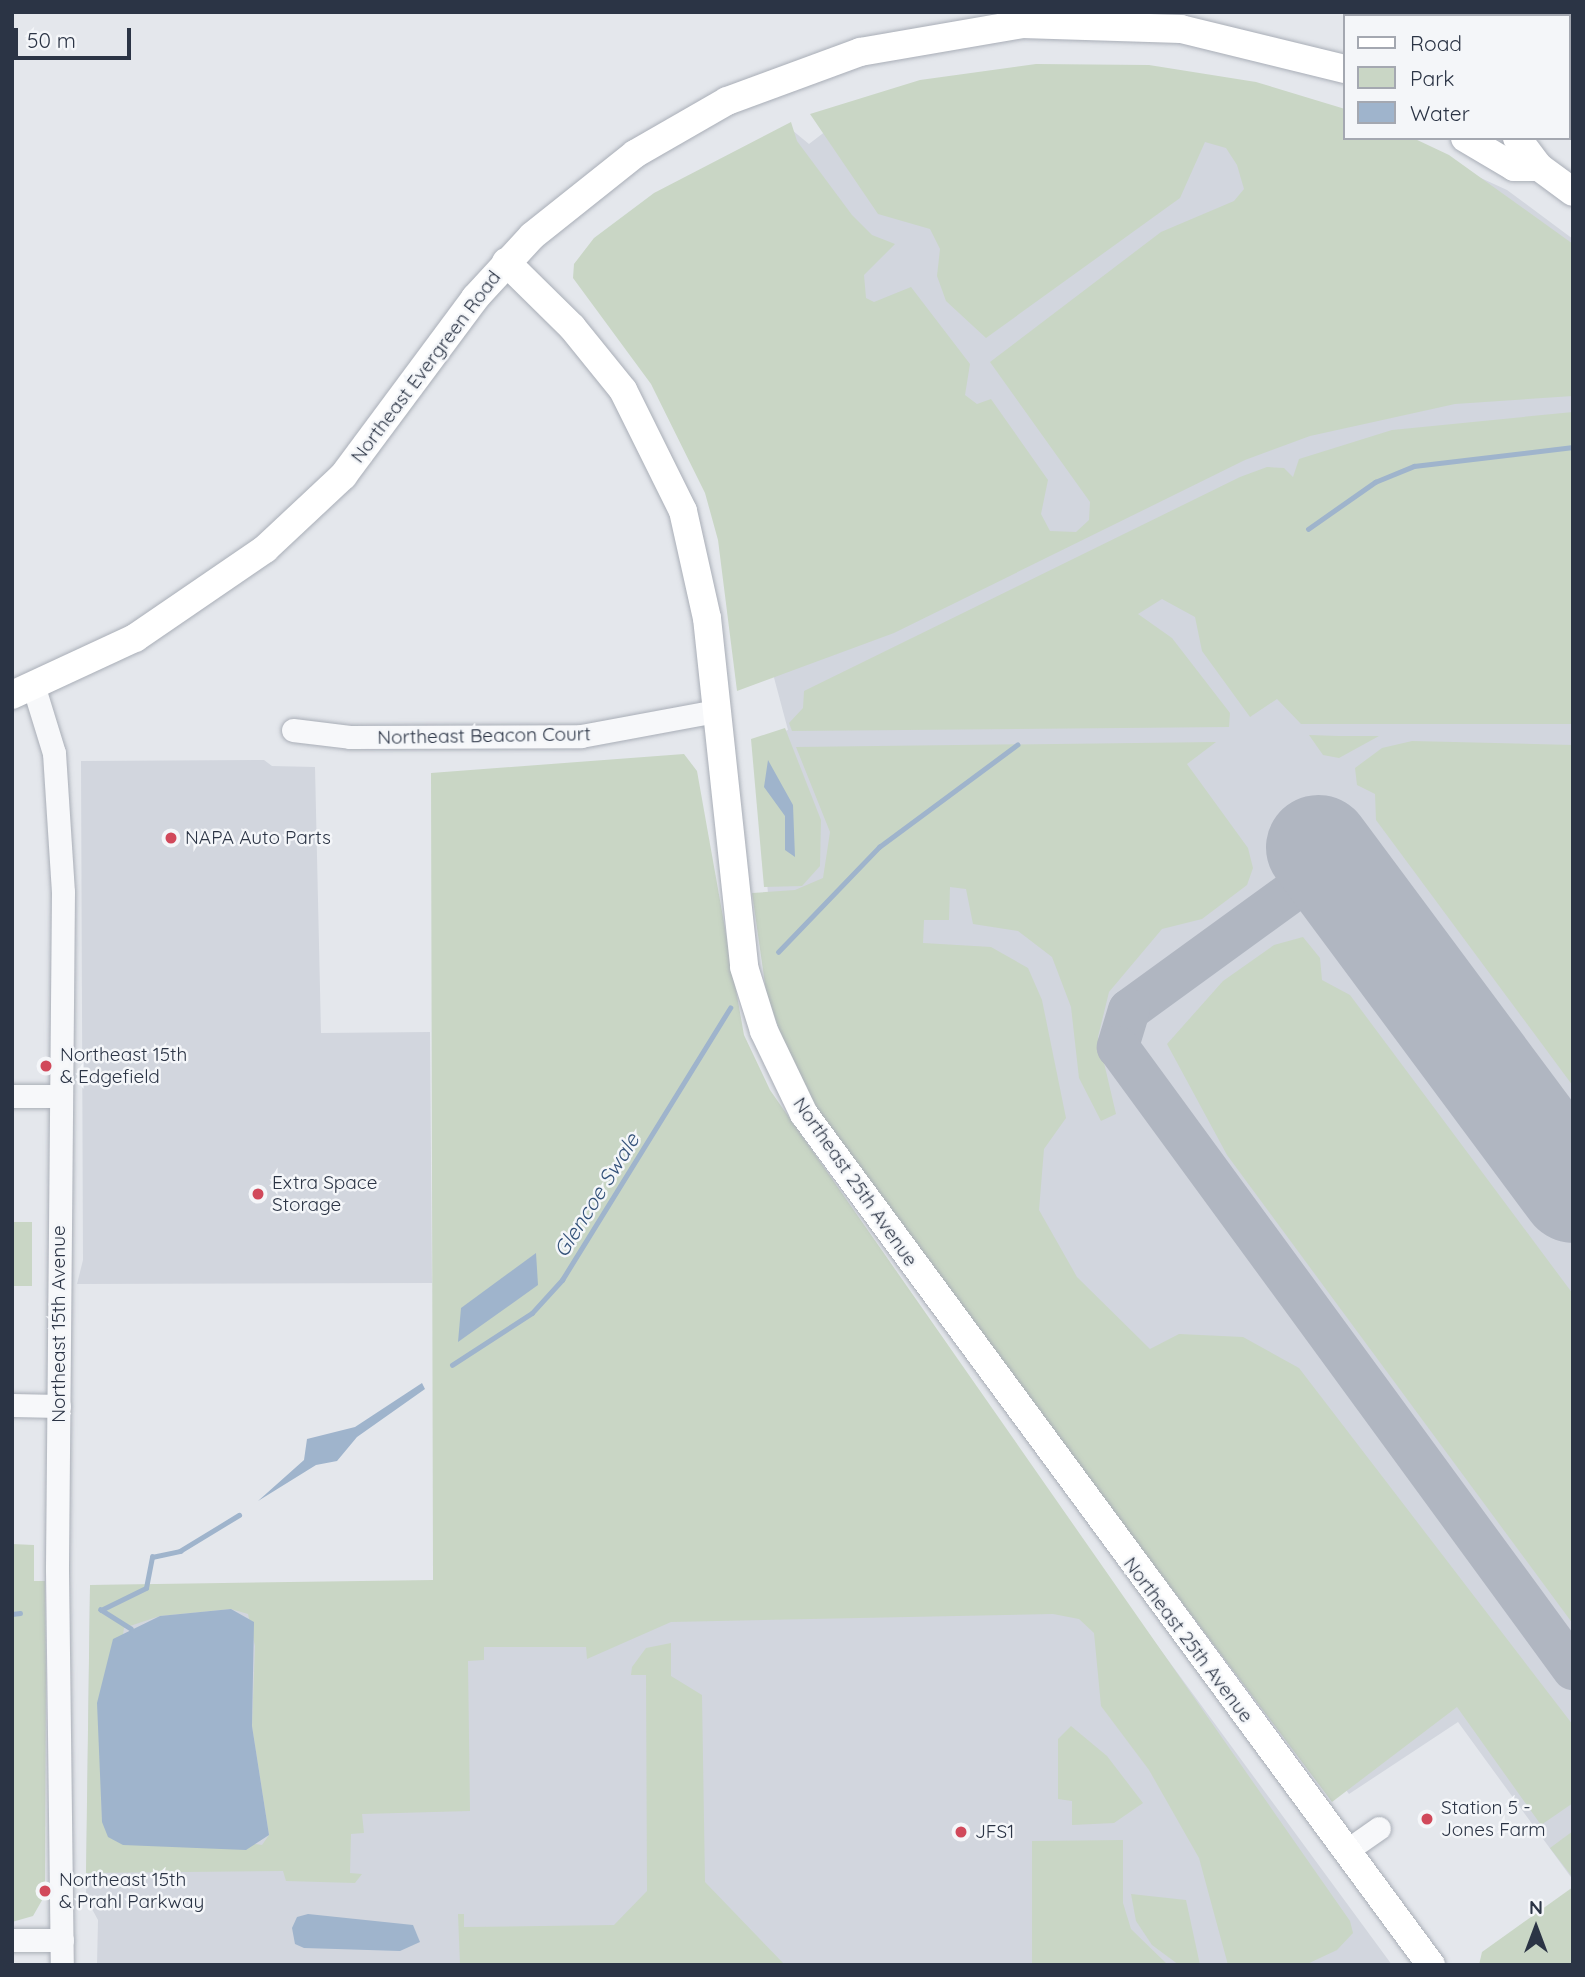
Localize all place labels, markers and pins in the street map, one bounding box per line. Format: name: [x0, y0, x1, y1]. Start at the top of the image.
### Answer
place label: NAPA Auto Parts: [185, 827, 331, 849]
marker: NAPA Auto Parts: [163, 830, 179, 846]
place label: Northeast 15th & Edgefield: [60, 1044, 187, 1088]
marker: Northeast 15th & Edgefield: [38, 1058, 54, 1074]
place label: Extra Space Storage: [272, 1172, 377, 1216]
marker: Extra Space Storage: [250, 1186, 266, 1202]
place label: Station 5 - Jones Farm: [1441, 1797, 1546, 1841]
marker: Station 5 - Jones Farm: [1419, 1811, 1435, 1827]
place label: JFS1: [975, 1821, 1014, 1843]
marker: JFS1: [953, 1824, 969, 1840]
place label: Northeast 15th & Prahl Parkway: [59, 1869, 204, 1913]
marker: Northeast 15th & Prahl Parkway: [37, 1883, 53, 1899]

